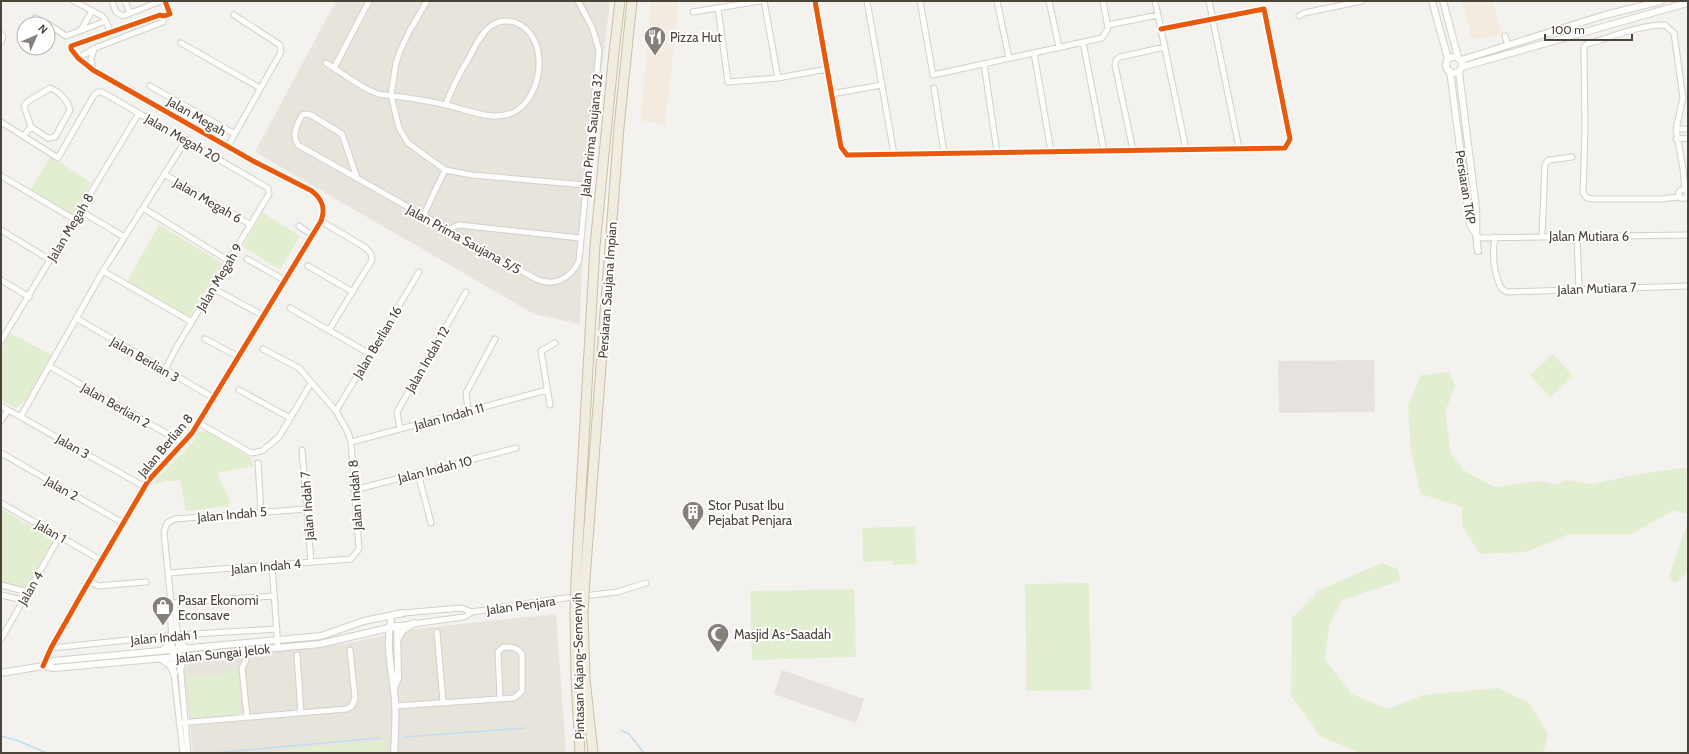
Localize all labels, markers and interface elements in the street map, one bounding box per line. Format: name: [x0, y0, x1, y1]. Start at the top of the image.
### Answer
north arrow: [16, 16, 56, 56]
scale bar: [1545, 16, 1632, 42]
text: N: [35, 21, 51, 37]
text: 100 m: [1551, 22, 1585, 37]
restaurant icon: Pizza Hut: [642, 24, 668, 57]
place label: Pizza Hut: [670, 29, 722, 45]
street label: Jalan Prima Saujana 32: [576, 73, 606, 198]
street label: Jalan Megah: [164, 92, 229, 139]
street label: Jalan Megah 20: [142, 109, 224, 166]
street label: Persiaran TKP: [1452, 149, 1480, 226]
street label: Jalan Megah 6: [170, 174, 245, 226]
street label: Jalan Megah 8: [43, 190, 97, 265]
street label: Jalan Prima Saujana 5/5: [403, 200, 524, 278]
street label: Persiaran Saujana Impian: [594, 221, 621, 359]
street label: Jalan Mutiara 6: [1548, 228, 1629, 244]
street label: Jalan Megah 9: [192, 240, 245, 315]
street label: Jalan Mutiara 7: [1556, 279, 1637, 297]
street label: Jalan Berlian 16: [349, 303, 405, 382]
street label: Jalan Indah 12: [401, 323, 452, 396]
street label: Jalan Berlian 3: [107, 332, 182, 385]
street label: Jalan Berlian 2: [78, 378, 153, 431]
street label: Jalan Indah 11: [412, 399, 486, 433]
street label: Jalan Berlian 8: [133, 410, 196, 481]
street label: Jalan 3: [53, 430, 93, 462]
street label: Jalan Indah 10: [395, 452, 474, 486]
street label: Jalan Indah 8: [345, 459, 366, 532]
street label: Jalan Indah 7: [297, 470, 317, 542]
street label: Jalan 2: [42, 472, 82, 504]
place label: Stor Pusat Ibu Pejabat Penjara: [708, 497, 793, 529]
building icon: Stor Pusat Ibu Pejabat Penjara: [680, 499, 706, 532]
street label: Jalan Indah 5: [196, 503, 267, 525]
street label: Jalan 1: [32, 515, 69, 546]
street label: Jalan Indah 4: [229, 555, 302, 577]
street label: Jalan 4: [13, 568, 46, 609]
place label: Pasar Ekonomi Econsave: [178, 592, 259, 623]
street label: Jalan Penjara: [485, 592, 557, 619]
street label: Pintasan Kajang-Semenyih: [569, 592, 588, 740]
shop icon: Pasar Ekonomi Econsave: [150, 594, 176, 627]
mosque icon: Masjid As-Saadah: [705, 621, 731, 654]
street label: Jalan Indah 1: [129, 626, 198, 648]
place label: Masjid As-Saadah: [734, 626, 831, 643]
street label: Jalan Sungai Jelok: [174, 640, 271, 666]

